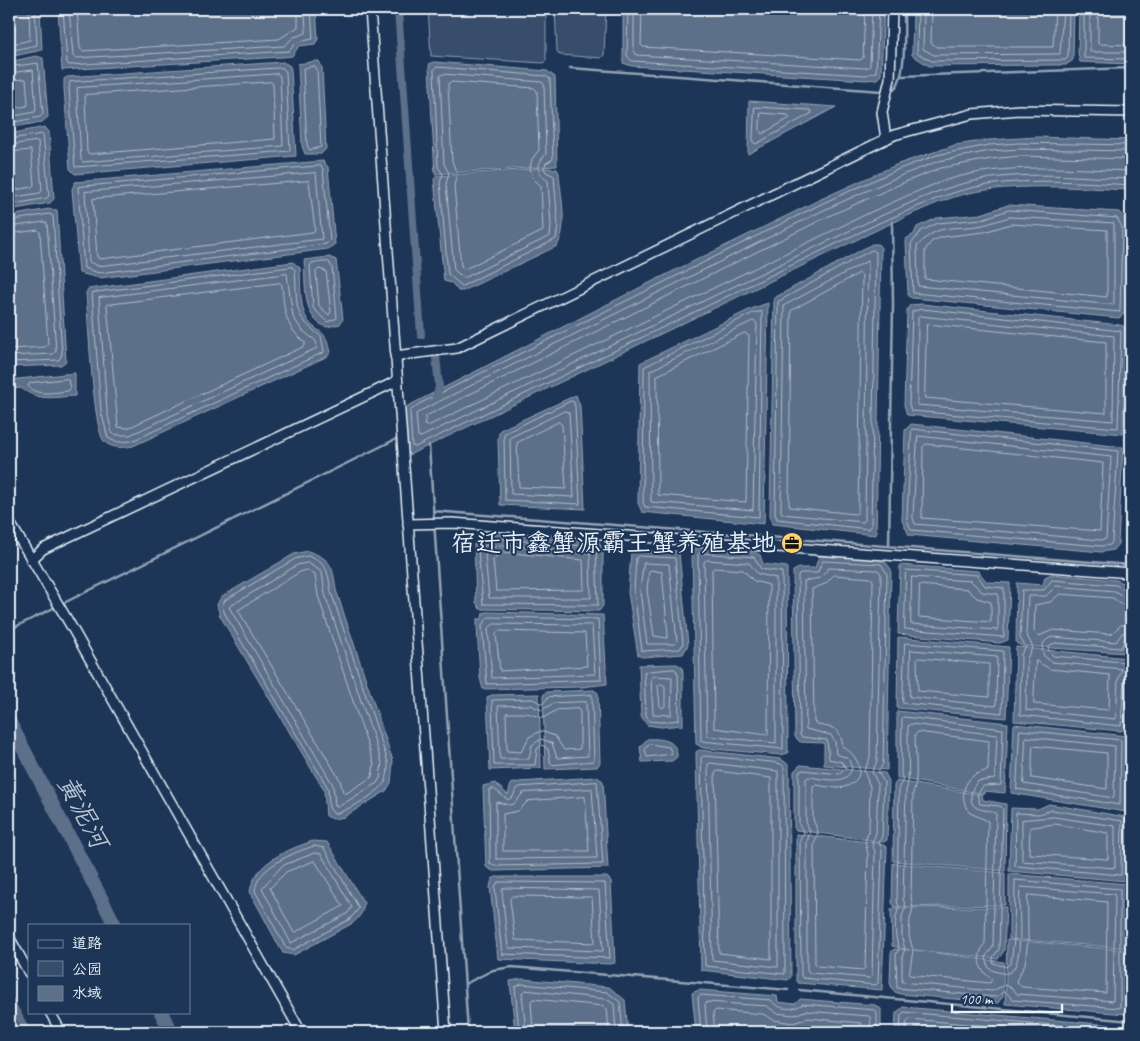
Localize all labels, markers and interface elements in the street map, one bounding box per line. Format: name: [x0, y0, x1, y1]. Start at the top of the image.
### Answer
place label: 宿迁市鑫蟹源霸王蟹养殖基地: [451, 527, 776, 559]
office icon: 宿迁市鑫蟹源霸王蟹养殖基地: [780, 531, 804, 555]
water label: 黄泥河: [50, 770, 118, 858]
legend: [28, 924, 190, 1014]
text: 道路: [72, 934, 102, 953]
text: 公园: [72, 960, 102, 979]
scale bar: [952, 981, 1062, 1013]
text: 水域: [72, 984, 102, 1003]
text: 100 m: [960, 990, 994, 1009]

